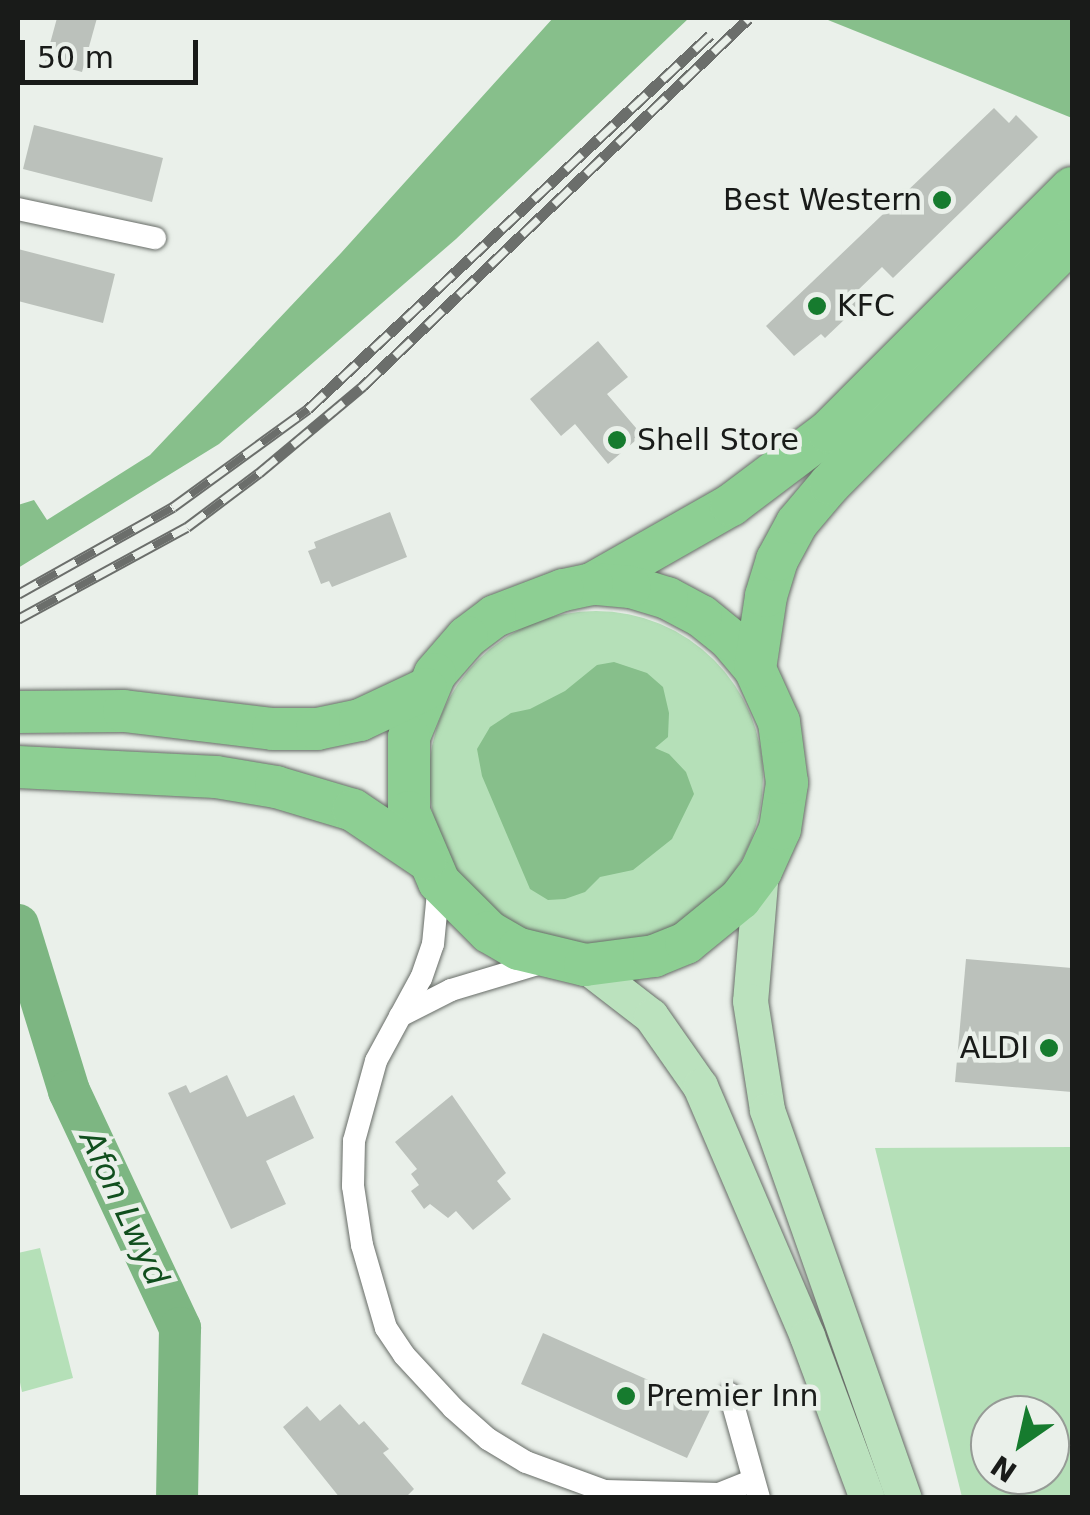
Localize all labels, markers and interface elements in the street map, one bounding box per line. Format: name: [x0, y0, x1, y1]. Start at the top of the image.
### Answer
scale bar: [25, 20, 202, 82]
text: 50 m: [37, 40, 114, 75]
place label: Best Western: [723, 182, 922, 218]
marker: Best Western: [931, 189, 953, 211]
place label: KFC: [837, 288, 895, 324]
marker: KFC: [806, 295, 828, 317]
place label: Shell Store: [637, 422, 799, 458]
marker: Shell Store: [606, 429, 628, 451]
place label: ALDI: [960, 1030, 1029, 1066]
marker: ALDI: [1038, 1037, 1060, 1059]
water label: Afon Lwyd: [71, 1124, 177, 1292]
place label: Premier Inn: [646, 1378, 818, 1414]
marker: Premier Inn: [615, 1385, 637, 1407]
north arrow: [970, 1395, 1070, 1495]
text: N: [985, 1448, 1023, 1489]

